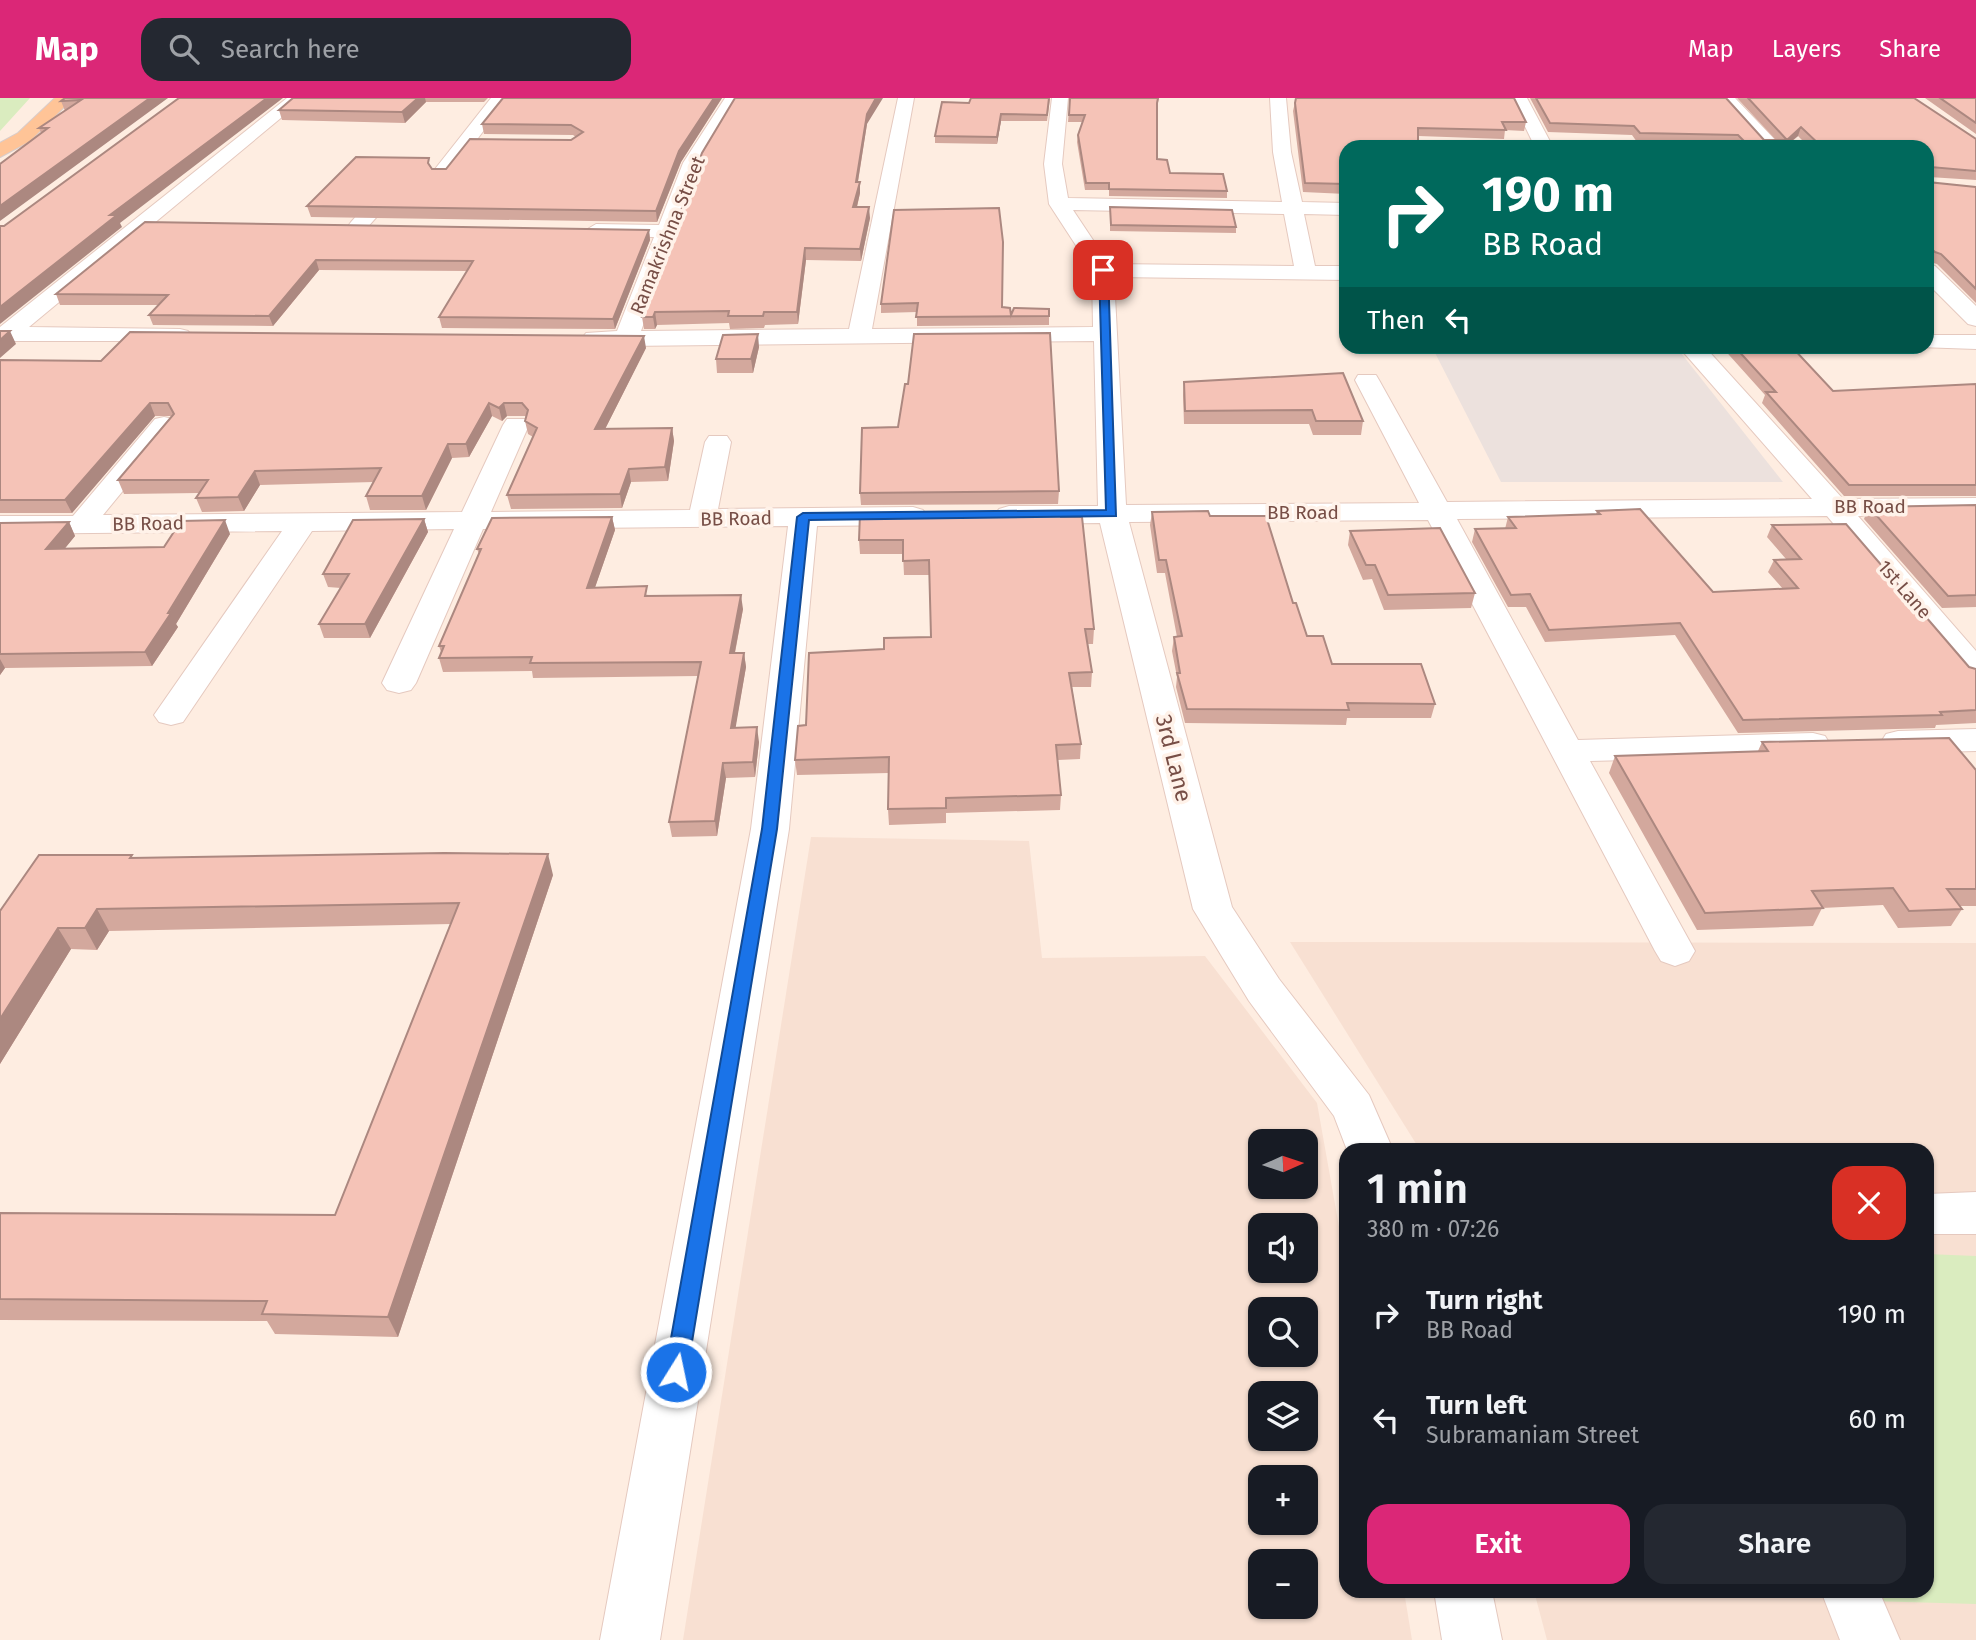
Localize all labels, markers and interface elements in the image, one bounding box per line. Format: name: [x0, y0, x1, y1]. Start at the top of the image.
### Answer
search box: [141, 18, 631, 81]
text: Map: [35, 29, 99, 69]
icon: search: [165, 30, 203, 68]
text: Search here: [221, 34, 360, 65]
text: Map: [1688, 35, 1734, 63]
text: Layers: [1772, 35, 1841, 63]
text: Share: [1879, 35, 1941, 63]
street label: Ramakrishna Street: [625, 153, 710, 318]
text: 190 m: [1482, 165, 1614, 224]
icon: right: [1367, 168, 1458, 259]
text: BB Road: [1482, 225, 1603, 263]
pin: [1073, 240, 1133, 300]
icon: arrive: [1084, 251, 1122, 289]
icon: left: [1439, 301, 1477, 339]
text: Then: [1367, 305, 1425, 336]
street label: BB Road: [1834, 495, 1906, 518]
street label: BB Road: [1267, 501, 1339, 524]
street label: BB Road: [700, 506, 772, 531]
street label: BB Road: [112, 511, 184, 536]
street label: 1st Lane: [1873, 555, 1936, 623]
street label: 3rd Lane: [1150, 711, 1198, 805]
north arrow: [1248, 1129, 1318, 1199]
map controls: [1248, 1129, 1318, 1619]
text: 1 min: [1367, 1164, 1468, 1214]
button: close: [1832, 1166, 1906, 1240]
button: sound: [1248, 1213, 1318, 1283]
text: 380 m · 07:26: [1367, 1215, 1499, 1243]
text: Turn right: [1426, 1285, 1543, 1316]
icon: right: [1367, 1296, 1405, 1334]
button: search: [1248, 1297, 1318, 1367]
text: 190 m: [1837, 1299, 1906, 1330]
text: BB Road: [1426, 1316, 1513, 1344]
position arrow: [639, 1335, 713, 1409]
button: layers: [1248, 1381, 1318, 1451]
text: Turn left: [1426, 1390, 1527, 1421]
icon: left: [1367, 1401, 1405, 1439]
text: 60 m: [1848, 1404, 1906, 1435]
text: Subramaniam Street: [1426, 1421, 1639, 1449]
button: +: [1248, 1465, 1318, 1535]
button: Exit: [1367, 1504, 1630, 1584]
button: Share: [1644, 1504, 1906, 1584]
button: −: [1248, 1549, 1318, 1619]

